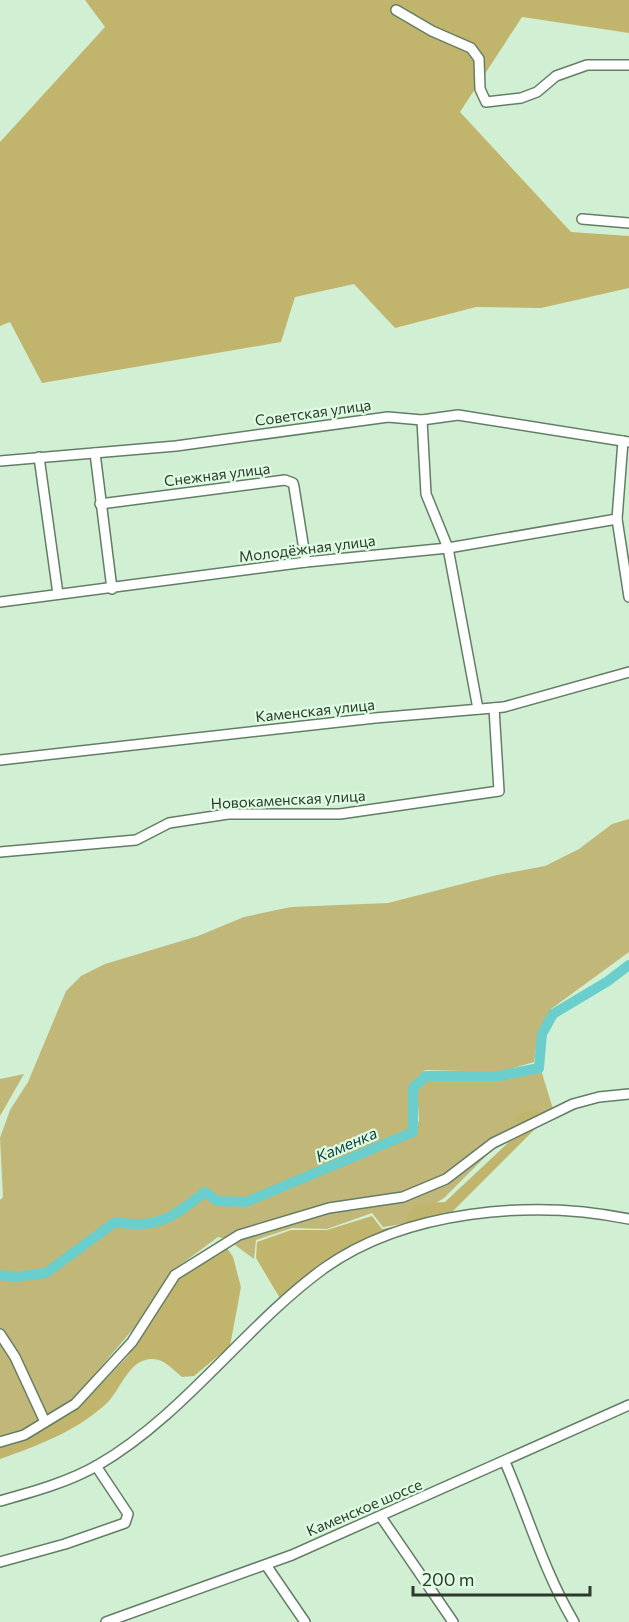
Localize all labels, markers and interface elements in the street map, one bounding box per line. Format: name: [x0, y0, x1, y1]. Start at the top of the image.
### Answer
street label: Советская улица: [254, 395, 372, 429]
street label: Снежная улица: [163, 459, 271, 489]
street label: Молодёжная улица: [238, 531, 376, 565]
street label: Каменская улица: [254, 695, 376, 725]
street label: Новокаменская улица: [210, 786, 366, 812]
water label: Каменка: [312, 1123, 380, 1165]
street label: Каменское шоссе: [303, 1474, 425, 1540]
scale bar: [413, 1559, 590, 1597]
text: 200 m: [422, 1568, 475, 1590]

